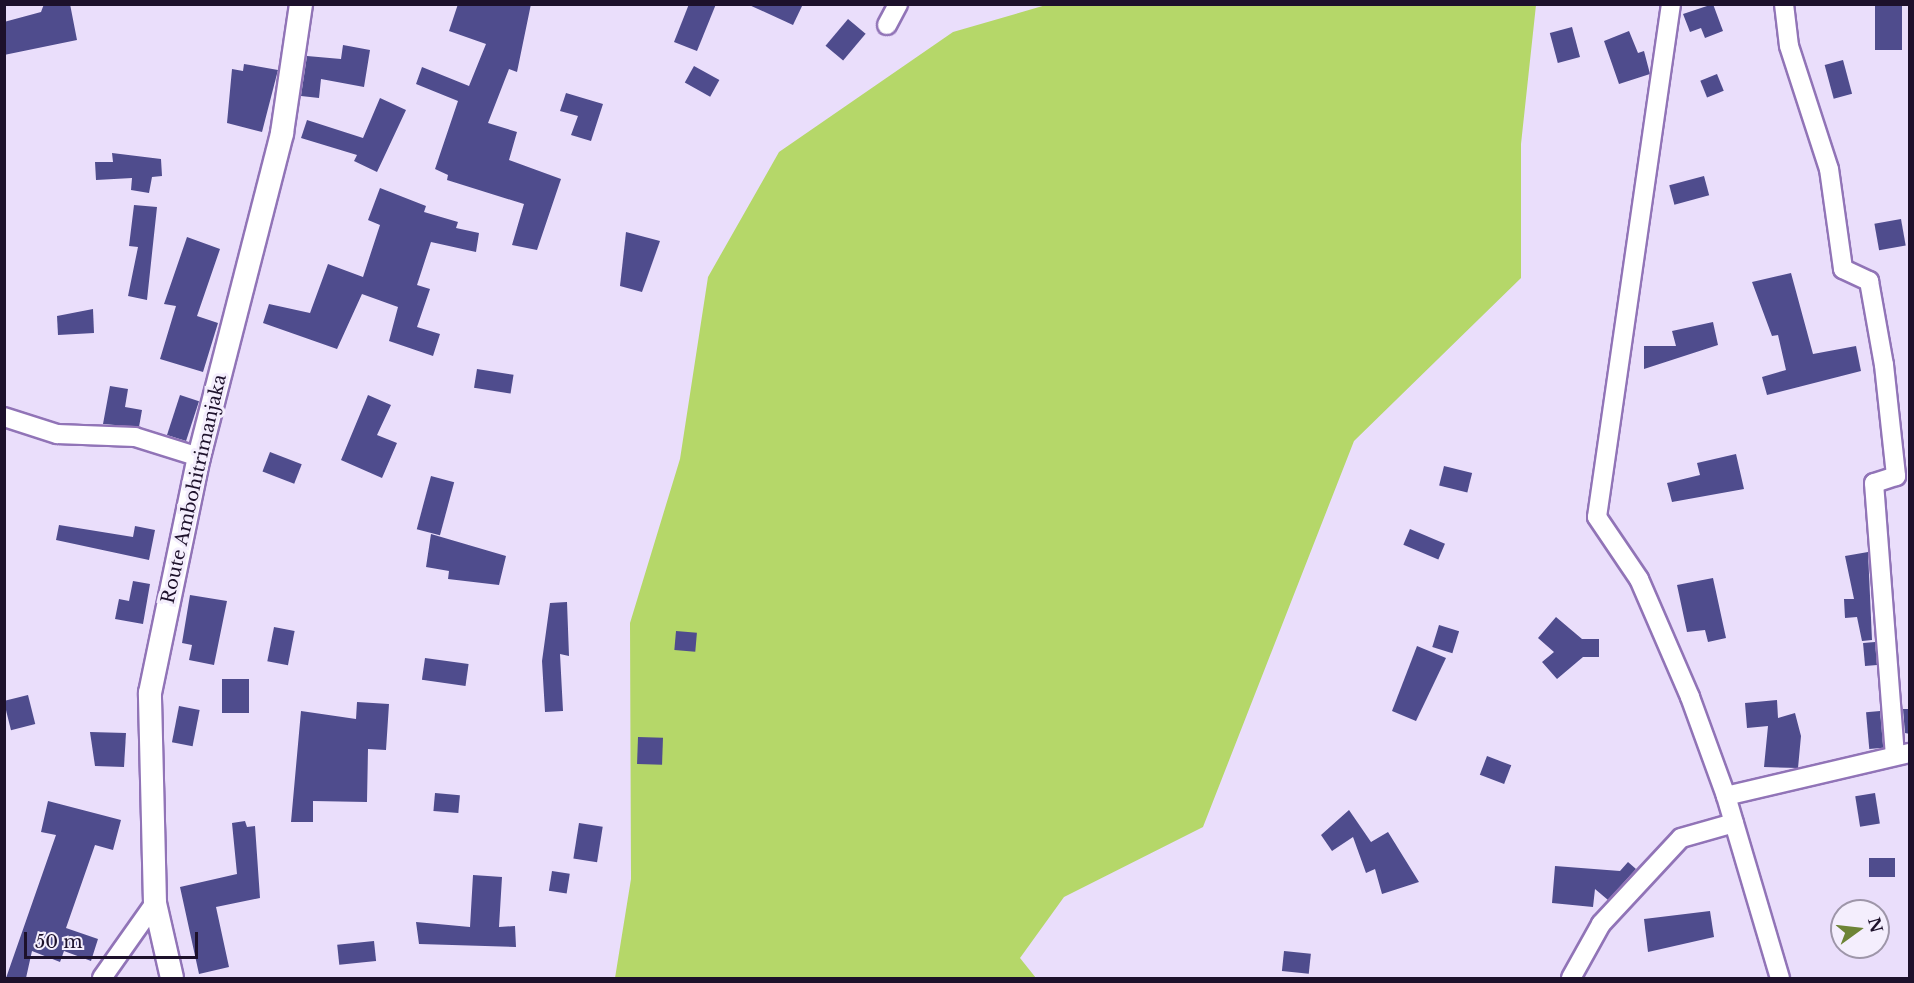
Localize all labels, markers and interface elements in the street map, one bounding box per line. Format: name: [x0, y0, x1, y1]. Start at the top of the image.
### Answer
street label: Route Ambohitrimanjaka: [157, 372, 231, 606]
north arrow: [1830, 899, 1890, 959]
text: N: [1864, 915, 1887, 935]
scale bar: [27, 920, 201, 958]
text: 50 m: [35, 931, 83, 953]

